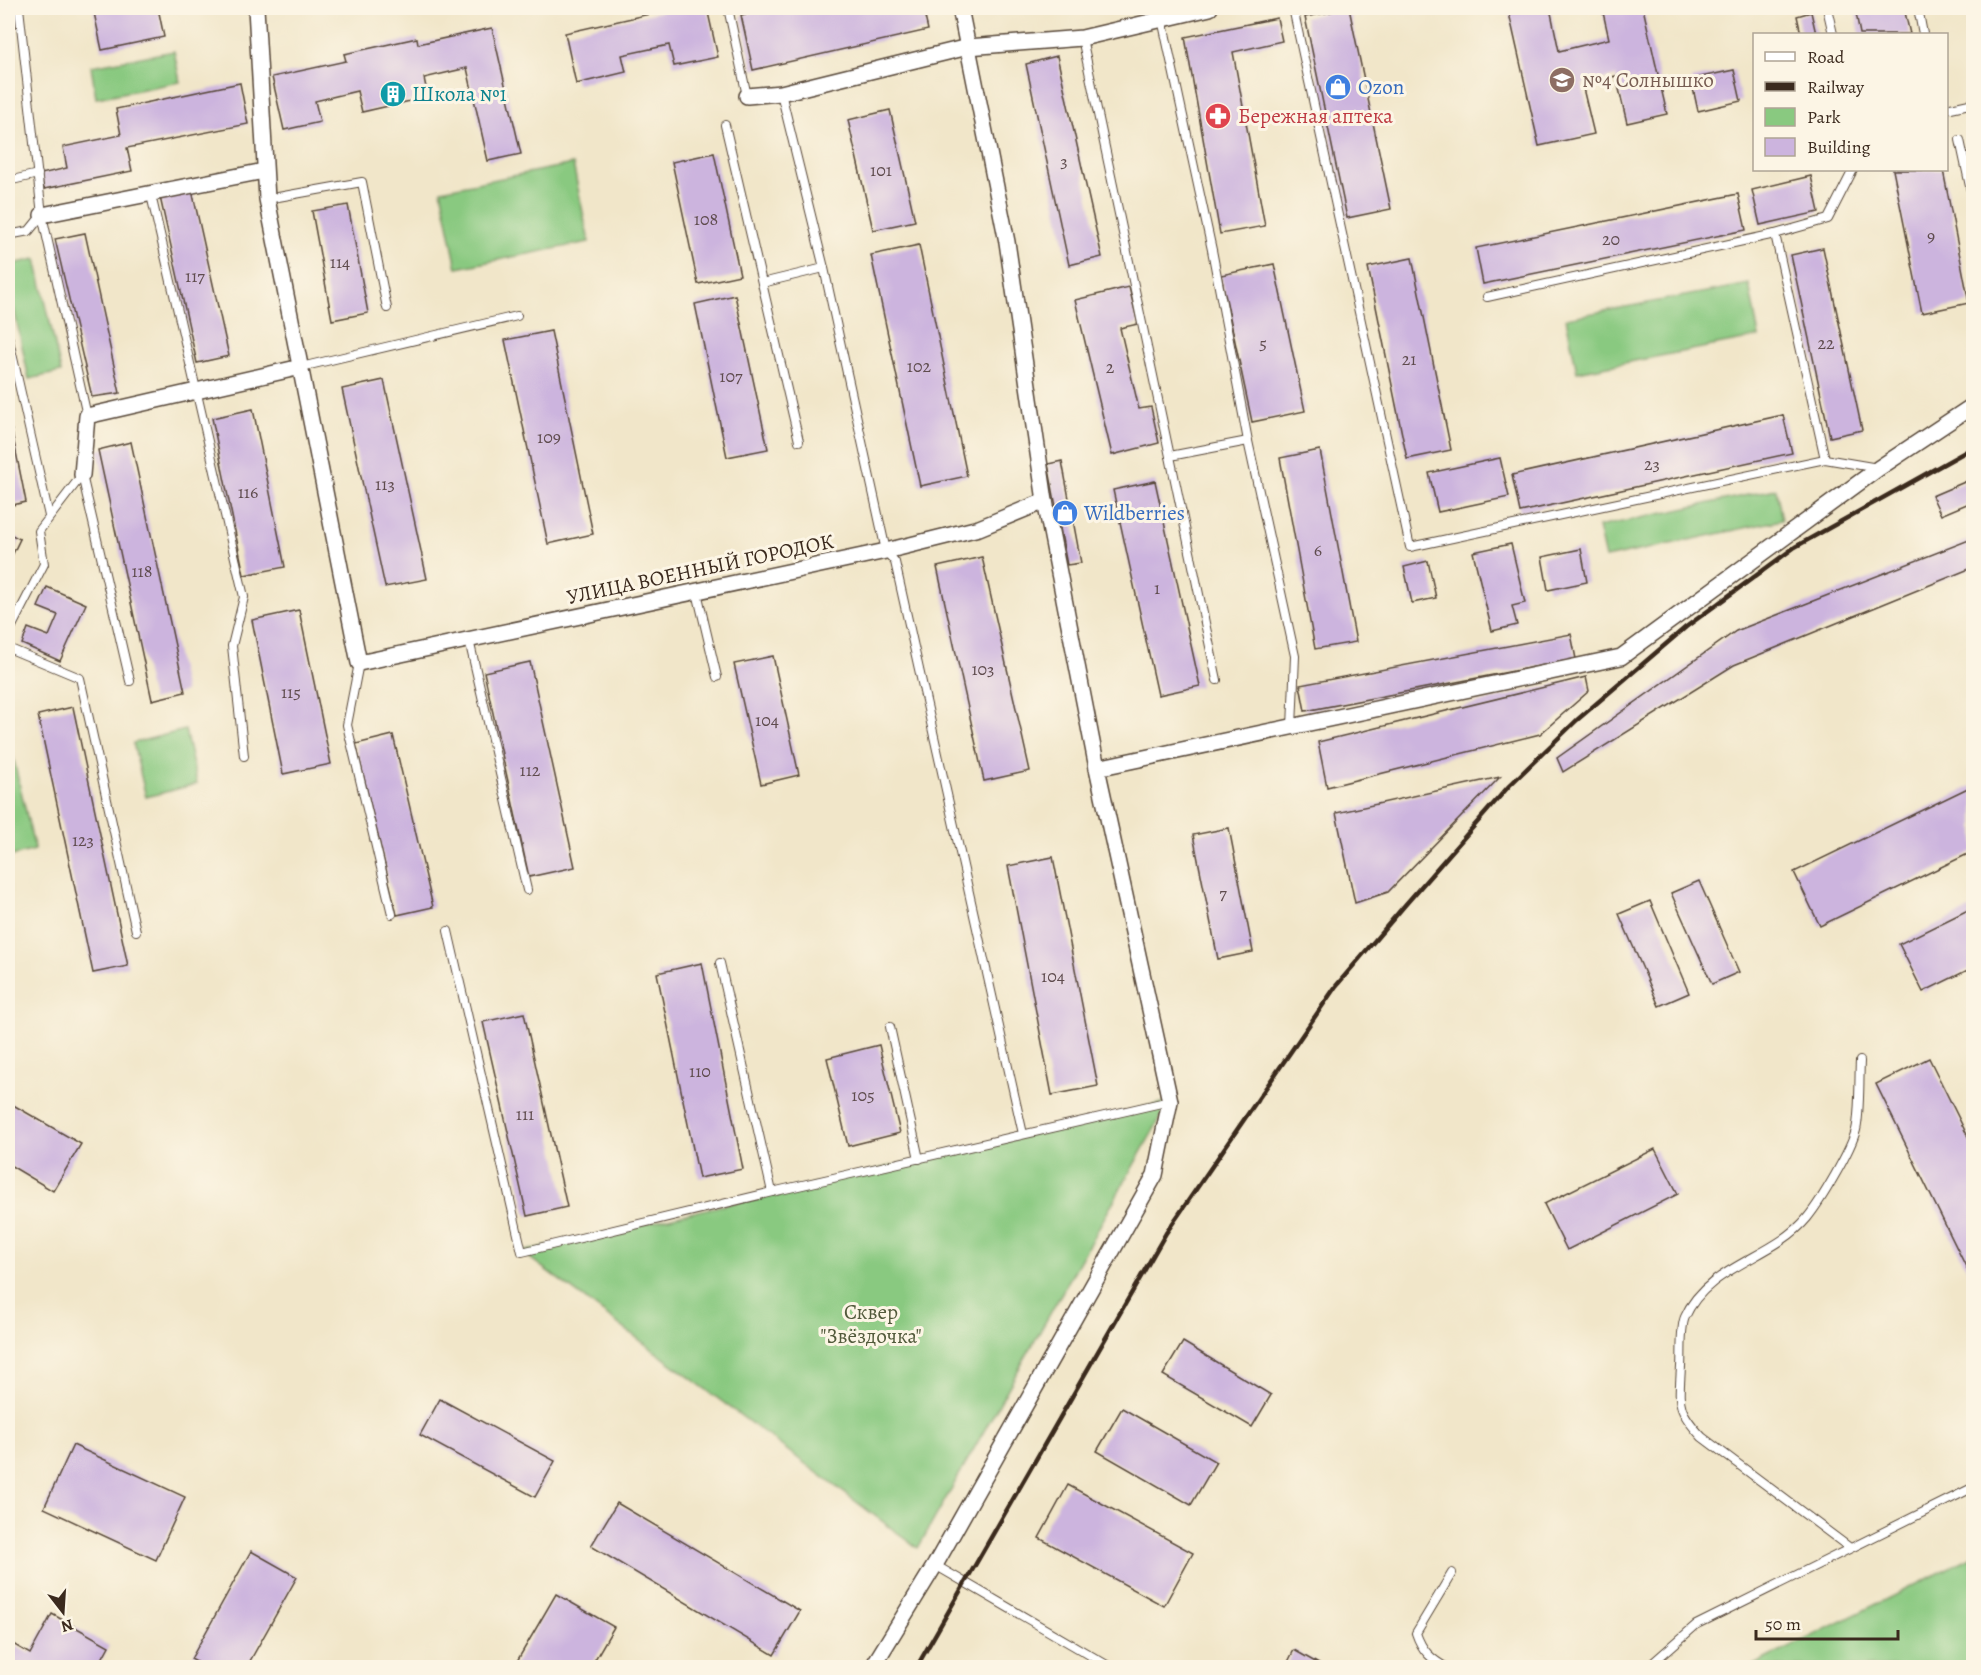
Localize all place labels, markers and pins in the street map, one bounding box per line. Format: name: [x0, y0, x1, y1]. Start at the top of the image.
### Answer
school or university icon: №4 Солнышко: [1547, 65, 1577, 95]
place label: №4 Солнышко: [1582, 66, 1714, 94]
shop icon: Ozon: [1323, 72, 1353, 102]
place label: Ozon: [1358, 73, 1404, 101]
building icon: Школа №1: [378, 79, 408, 109]
place label: Школа №1: [412, 80, 507, 108]
pharmacy icon: Бережная аптека: [1203, 101, 1233, 131]
place label: Бережная аптека: [1238, 102, 1393, 130]
shop icon: Wildberries: [1050, 498, 1080, 528]
place label: Wildberries: [1083, 499, 1185, 527]

